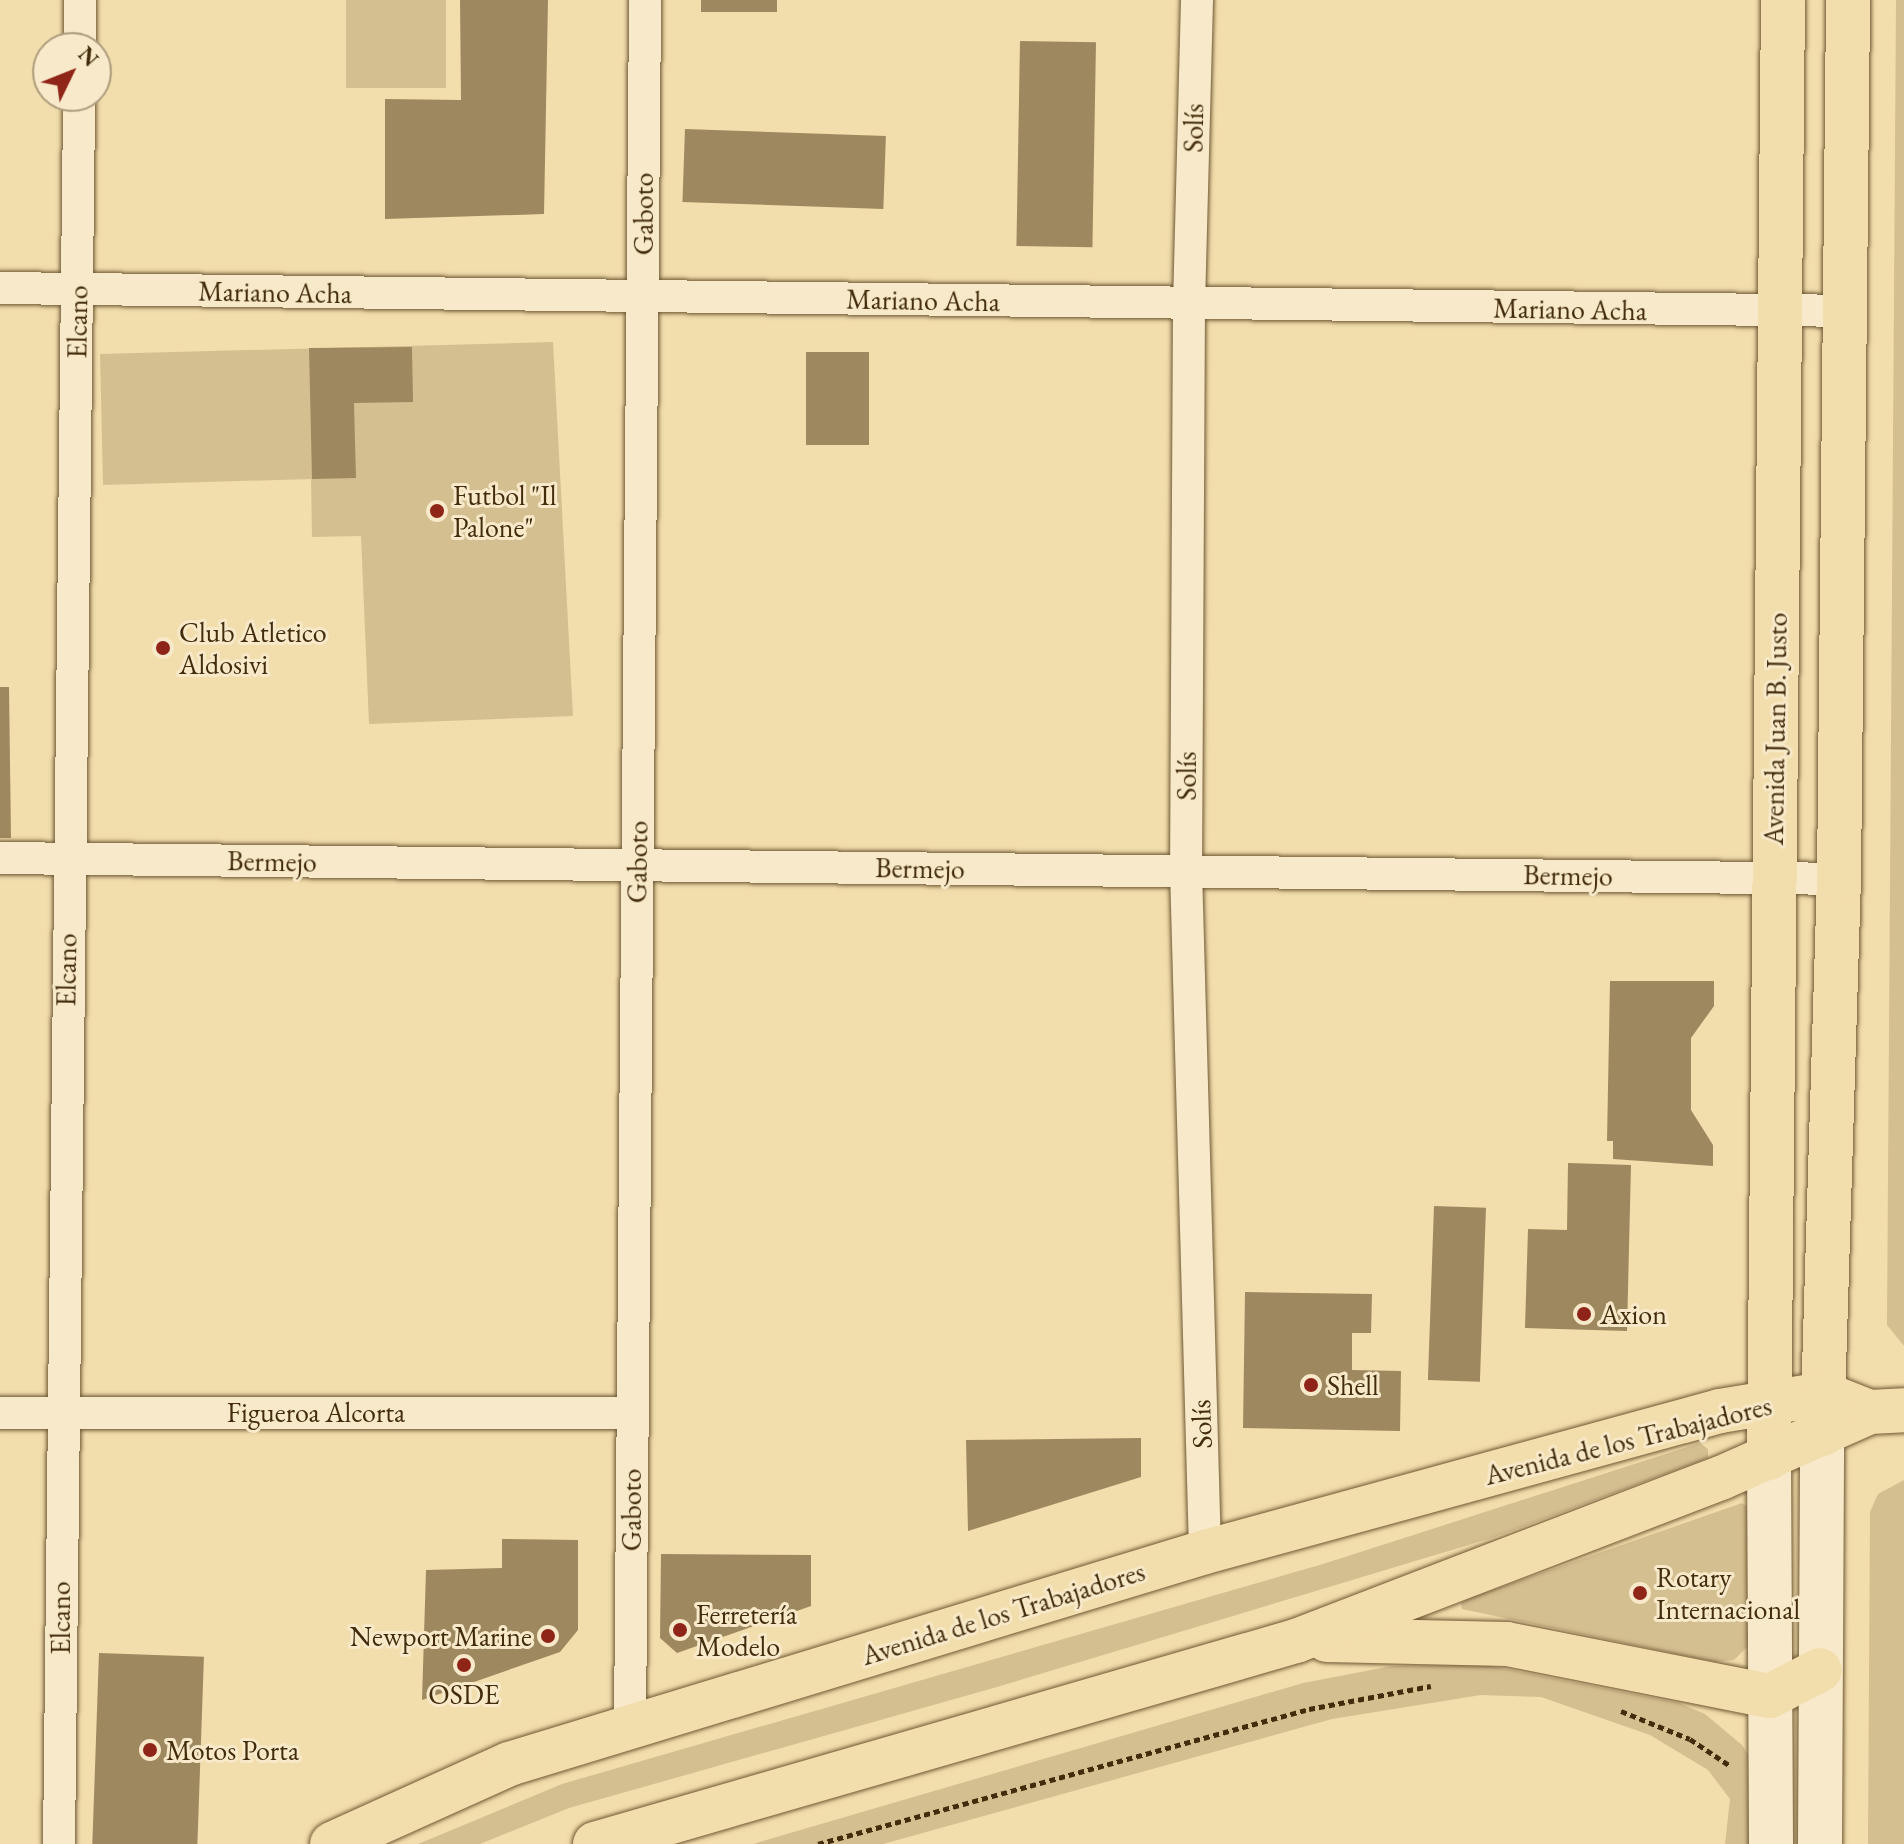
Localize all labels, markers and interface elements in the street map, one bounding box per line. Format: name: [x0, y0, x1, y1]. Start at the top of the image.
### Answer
north arrow: [32, 32, 112, 112]
text: N: [72, 40, 105, 73]
street label: Solís: [1176, 103, 1210, 153]
street label: Gaboto: [626, 173, 660, 255]
street label: Mariano Acha: [198, 274, 352, 310]
street label: Mariano Acha: [846, 282, 1000, 318]
street label: Elcano: [60, 285, 94, 359]
street label: Mariano Acha: [1493, 291, 1647, 327]
place label: Futbol "Il Palone": [453, 478, 557, 544]
marker: Futbol "Il Palone": [428, 502, 446, 520]
street label: Avenida Juan B. Justo: [1756, 612, 1794, 846]
place label: Club Atletico Aldosivi: [179, 615, 327, 681]
marker: Club Atletico Aldosivi: [154, 639, 172, 657]
street label: Solís: [1169, 751, 1203, 801]
street label: Gaboto: [619, 820, 655, 904]
street label: Bermejo: [227, 843, 317, 879]
street label: Bermejo: [875, 850, 965, 886]
street label: Bermejo: [1523, 857, 1613, 893]
street label: Elcano: [49, 933, 83, 1007]
place label: Axion: [1600, 1297, 1667, 1331]
marker: Axion: [1575, 1305, 1593, 1323]
place label: Shell: [1327, 1368, 1379, 1402]
marker: Shell: [1302, 1376, 1320, 1394]
street label: Avenida de los Trabajadores: [1481, 1388, 1775, 1492]
street label: Figueroa Alcorta: [227, 1395, 405, 1429]
street label: Solís: [1183, 1399, 1219, 1449]
street label: Gaboto: [614, 1469, 648, 1551]
street label: Avenida de los Trabajadores: [857, 1554, 1149, 1672]
place label: Rotary Internacional: [1656, 1560, 1800, 1626]
street label: Elcano: [43, 1581, 77, 1655]
marker: Rotary Internacional: [1631, 1584, 1649, 1602]
place label: Ferretería Modelo: [696, 1597, 797, 1663]
place label: Newport Marine: [350, 1619, 532, 1653]
marker: Ferretería Modelo: [671, 1621, 689, 1639]
marker: Newport Marine: [539, 1627, 557, 1645]
marker: OSDE: [455, 1656, 473, 1674]
place label: OSDE: [428, 1677, 500, 1711]
place label: Motos Porta: [166, 1733, 299, 1767]
marker: Motos Porta: [141, 1741, 159, 1759]

